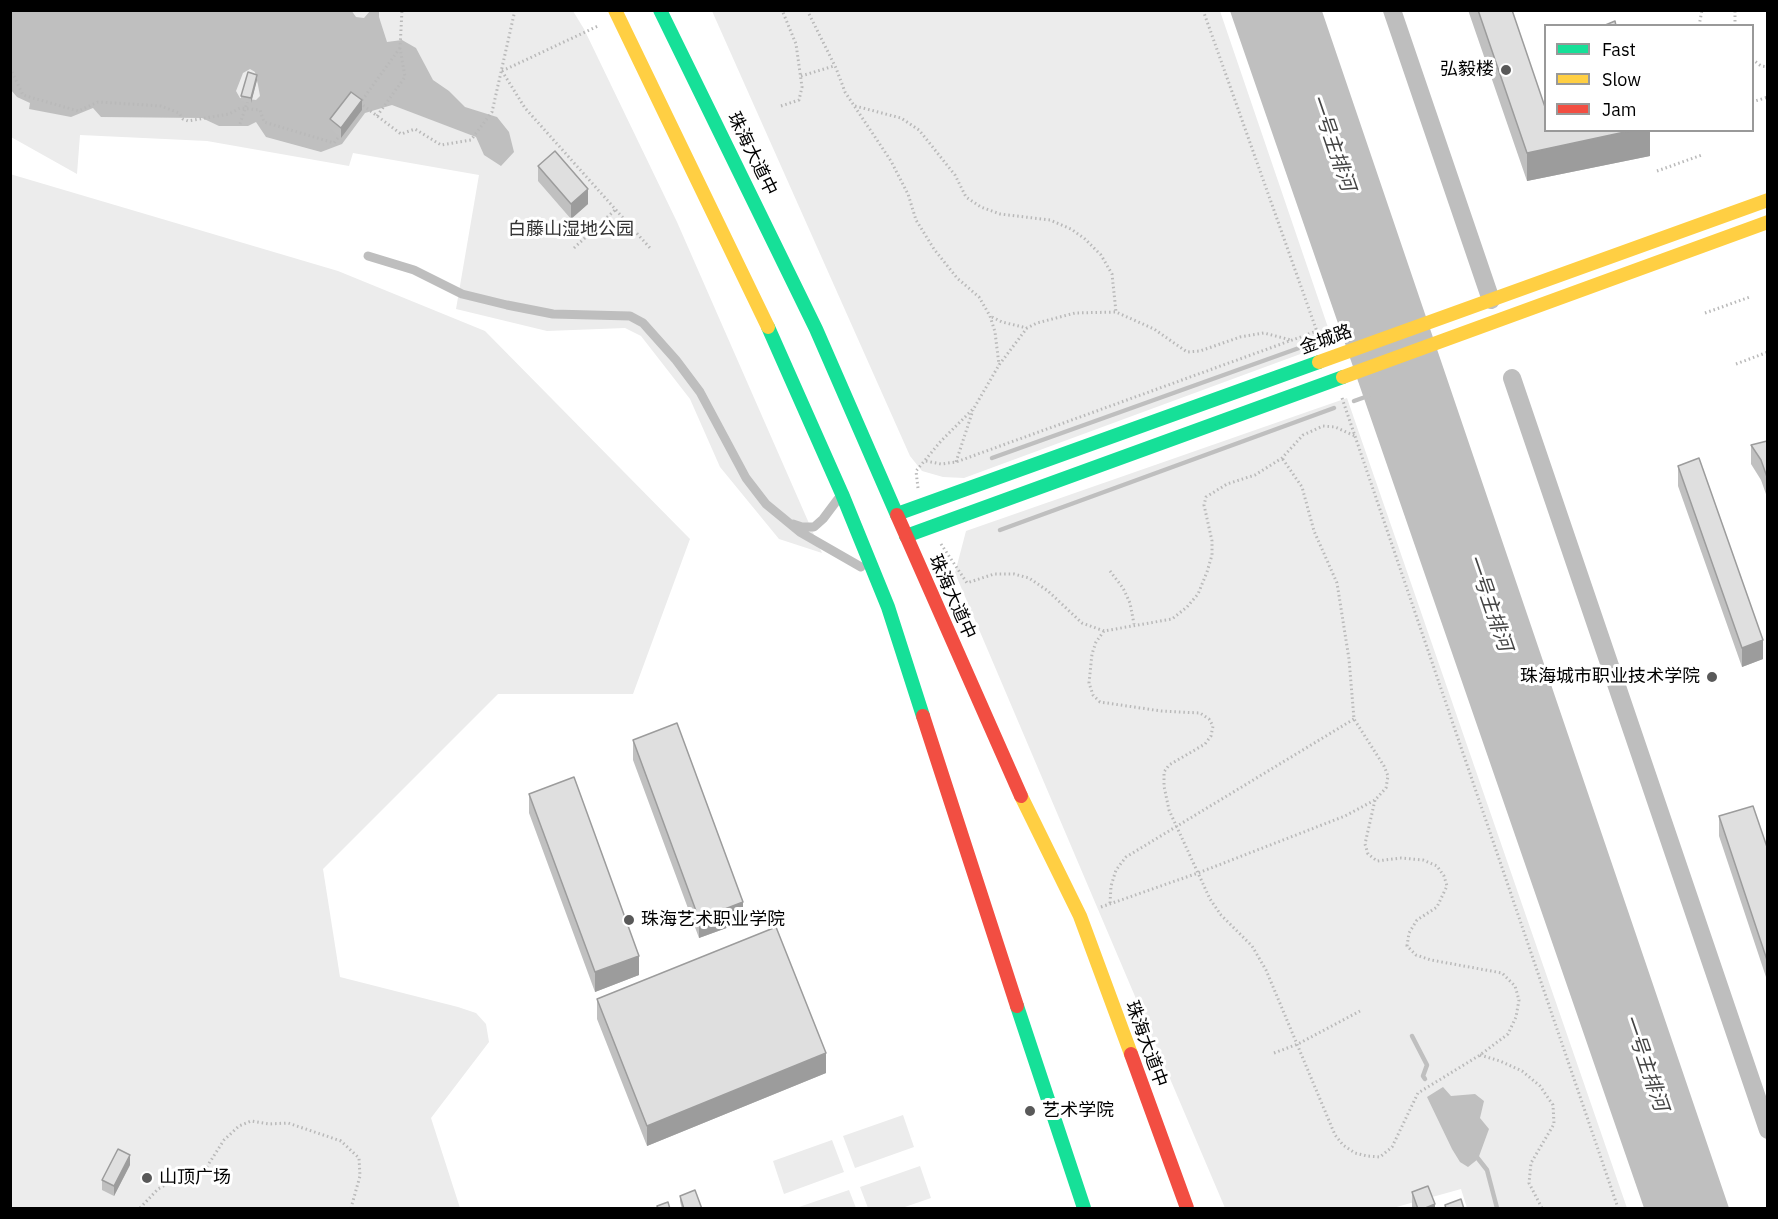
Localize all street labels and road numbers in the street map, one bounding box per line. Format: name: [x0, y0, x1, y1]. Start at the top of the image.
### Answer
street label: 珠海大道中: [723, 109, 781, 199]
street label: 金城路: [1297, 321, 1355, 359]
street label: 珠海大道中: [924, 551, 980, 643]
street label: 珠海大道中: [1120, 998, 1172, 1090]

